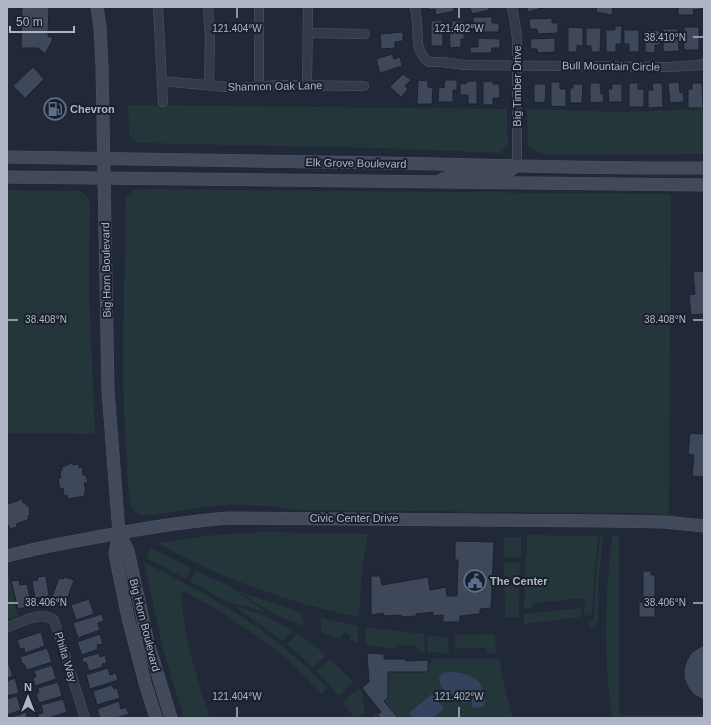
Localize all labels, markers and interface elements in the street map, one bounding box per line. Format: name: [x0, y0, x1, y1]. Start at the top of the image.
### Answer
scale bar: [10, 8, 74, 34]
text: 50 m: [16, 15, 43, 29]
text: 121.404°W: [212, 23, 262, 34]
text: 121.402°W: [434, 23, 484, 34]
text: 38.410°N: [644, 32, 686, 43]
street label: Big Timber Drive: [511, 45, 523, 127]
street label: Bull Mountain Circle: [562, 59, 660, 73]
street label: Shannon Oak Lane: [227, 79, 323, 93]
fuel station icon: Chevron: [42, 96, 68, 122]
place label: Chevron: [70, 103, 115, 115]
street label: Elk Grove Boulevard: [305, 156, 407, 170]
street label: Big Horn Boulevard: [99, 222, 113, 318]
text: 38.408°N: [25, 314, 67, 325]
text: 38.408°N: [644, 314, 686, 325]
street label: Civic Center Drive: [310, 512, 398, 524]
public building icon: The Center: [462, 568, 488, 594]
place label: The Center: [490, 575, 548, 587]
street label: Big Horn Boulevard: [128, 577, 162, 673]
text: 38.406°N: [25, 597, 67, 608]
text: 38.406°N: [644, 597, 686, 608]
street label: Philta Way: [53, 630, 80, 684]
north arrow: [8, 677, 48, 717]
text: N: [24, 681, 32, 693]
text: 121.404°W: [212, 691, 262, 702]
text: 121.402°W: [434, 691, 484, 702]

